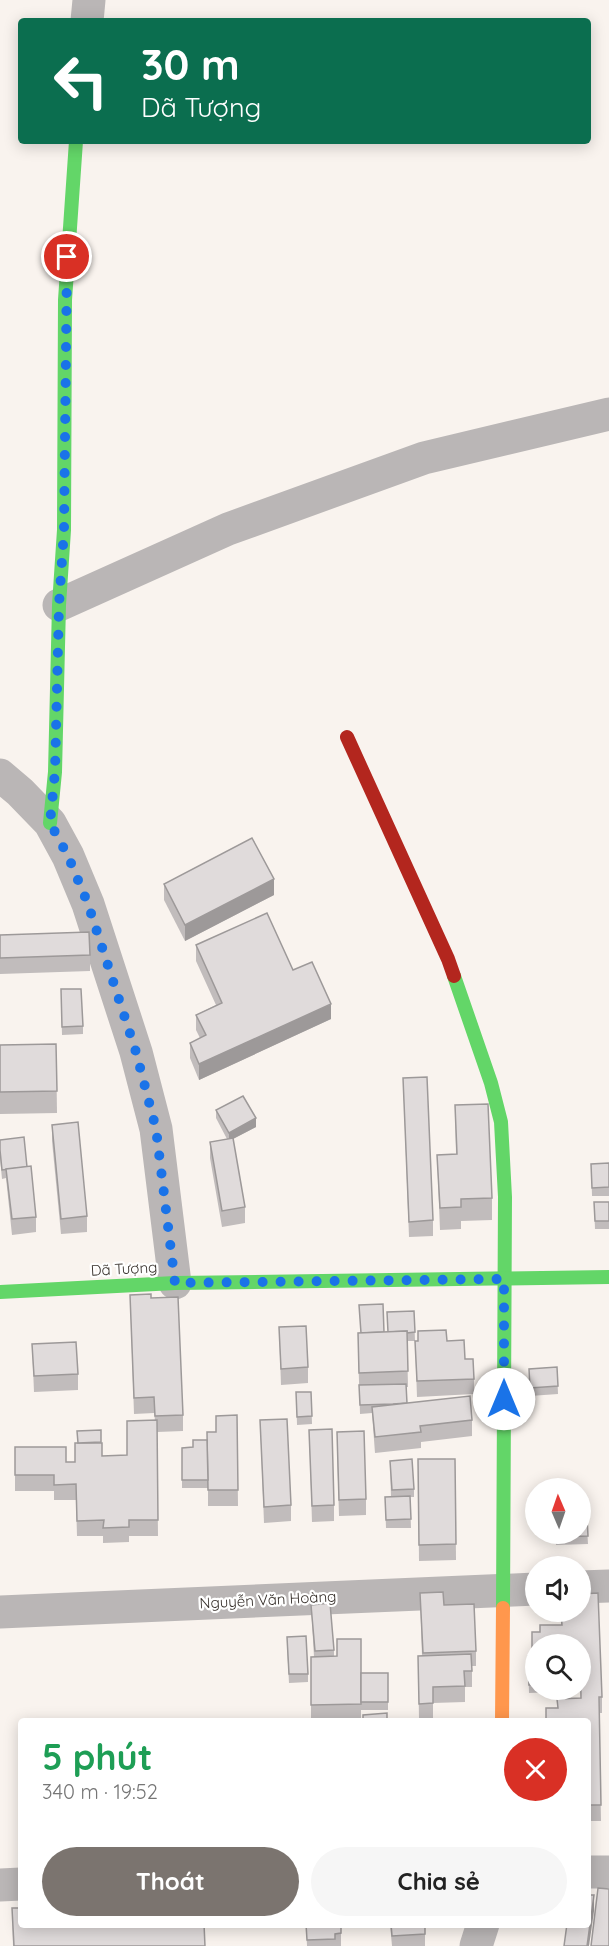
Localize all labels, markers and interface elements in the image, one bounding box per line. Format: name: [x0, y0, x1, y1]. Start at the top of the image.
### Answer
text: 30 m: [141, 38, 240, 91]
icon: left: [42, 42, 120, 120]
text: Dã Tượng: [141, 90, 261, 124]
pin: [41, 231, 92, 282]
icon: arrive: [50, 240, 83, 273]
street label: Dã Tượng: [90, 1257, 158, 1280]
position arrow: [472, 1367, 536, 1431]
north arrow: [525, 1478, 591, 1544]
map controls: [525, 1478, 591, 1700]
button: sound: [525, 1556, 591, 1622]
street label: Nguyễn Văn Hoàng: [199, 1586, 337, 1613]
button: search: [525, 1634, 591, 1700]
text: 5 phút: [42, 1734, 152, 1779]
button: close: [504, 1738, 567, 1801]
text: 340 m · 19:52: [42, 1779, 158, 1804]
button: Thoát: [42, 1847, 299, 1916]
button: Chia sẻ: [311, 1847, 567, 1916]

